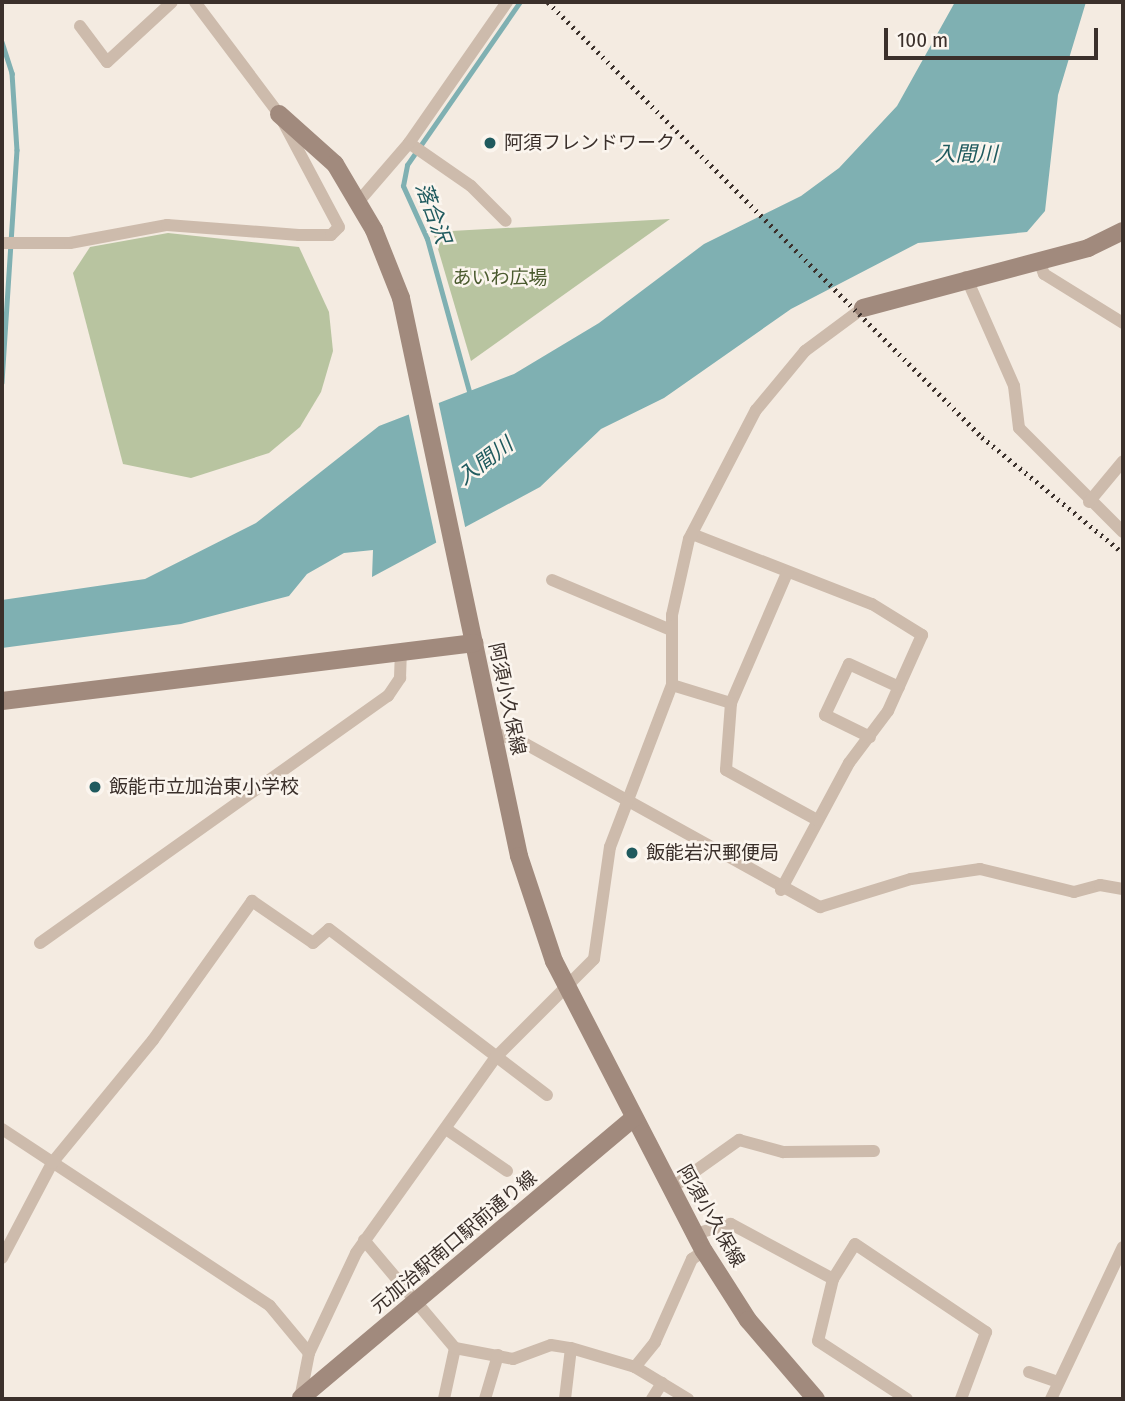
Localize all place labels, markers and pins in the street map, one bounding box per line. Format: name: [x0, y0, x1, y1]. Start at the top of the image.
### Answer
place label: 阿須フレンドワーク: [504, 132, 675, 154]
marker: 阿須フレンドワーク: [482, 135, 498, 151]
place label: 飯能市立加治東小学校: [109, 776, 299, 798]
marker: 飯能市立加治東小学校: [87, 779, 103, 795]
place label: 飯能岩沢郵便局: [646, 842, 779, 864]
marker: 飯能岩沢郵便局: [624, 845, 640, 861]

